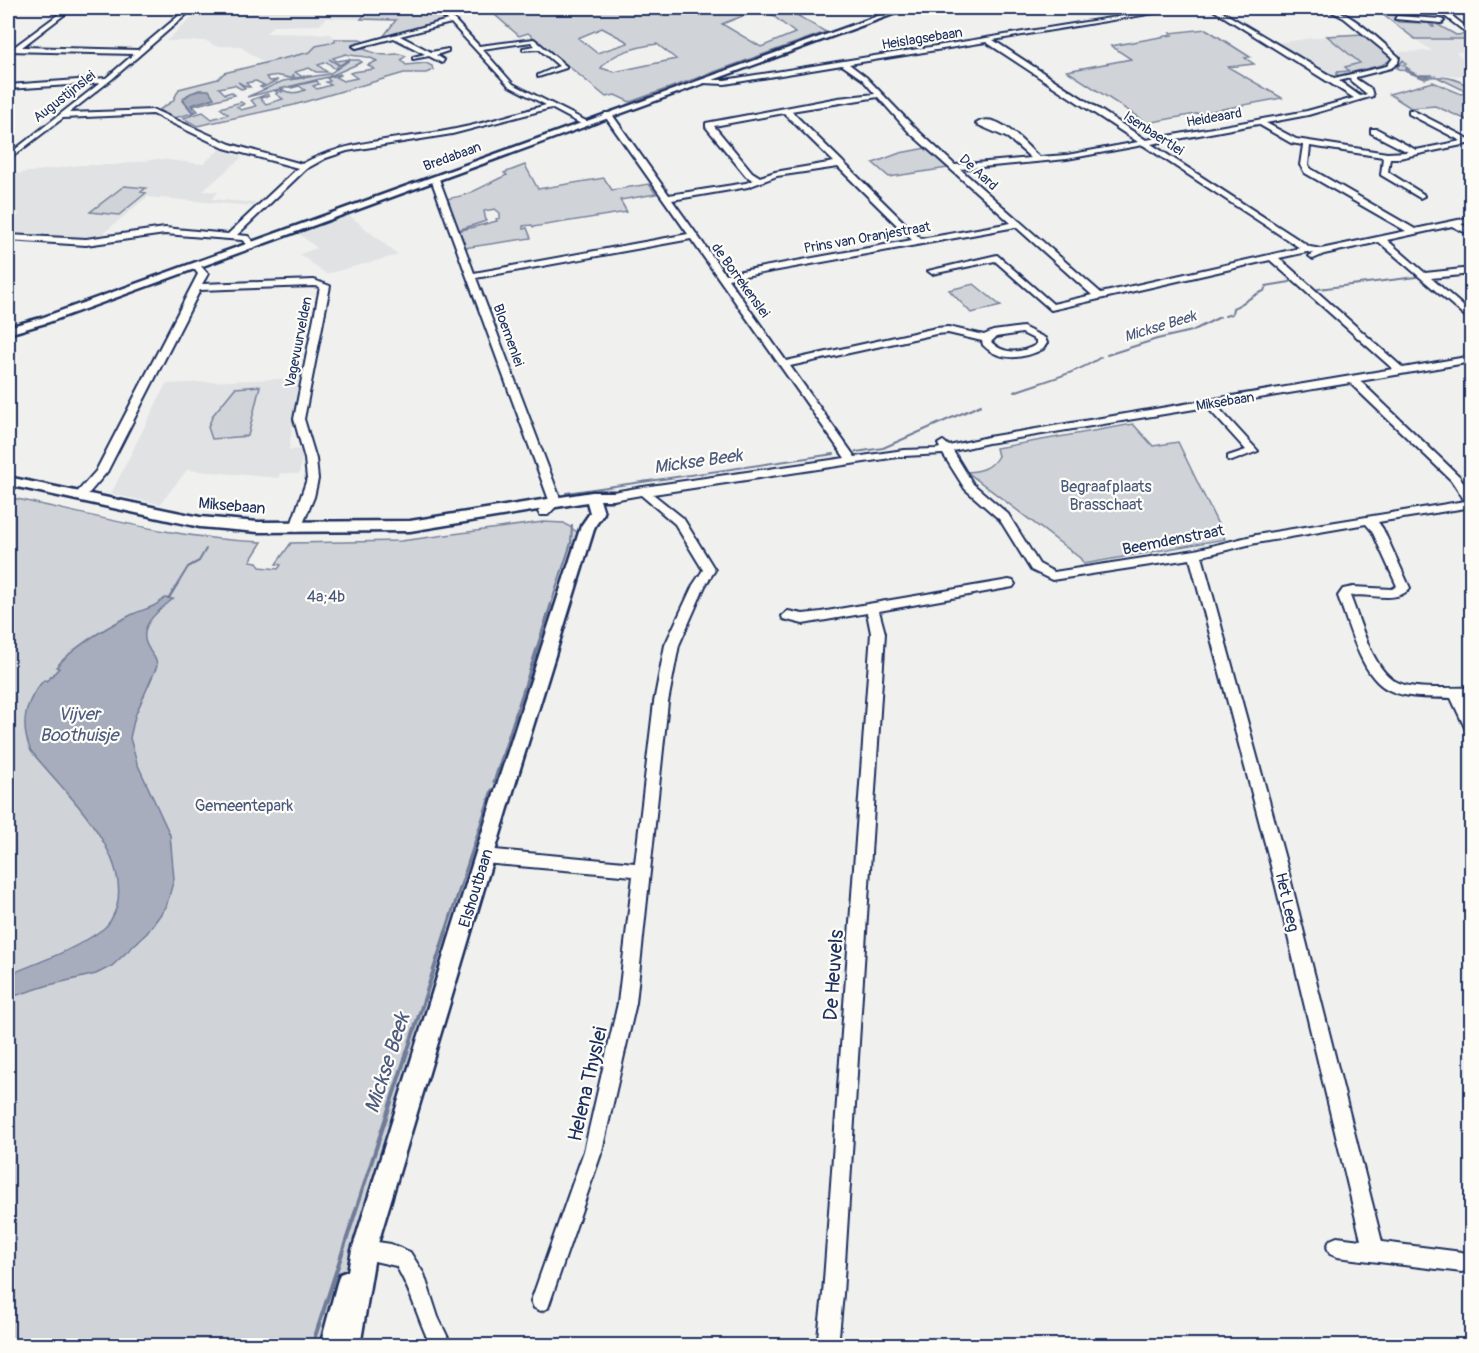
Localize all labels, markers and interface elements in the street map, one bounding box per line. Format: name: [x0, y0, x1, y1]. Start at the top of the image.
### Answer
street label: Heislagsebaan: [881, 24, 964, 53]
street label: Augustijnslei: [30, 67, 99, 126]
street label: Heideaard: [1185, 104, 1243, 131]
street label: Isenbaertlei: [1120, 108, 1187, 159]
street label: Bredabaan: [421, 138, 483, 175]
street label: De Aard: [956, 151, 1002, 194]
street label: Prins van Oranjestraat: [802, 218, 932, 257]
street label: de Borrekenslei: [708, 240, 774, 321]
street label: Vagevuurvelden: [281, 295, 316, 389]
street label: Bloemenlei: [489, 302, 528, 369]
water label: Mickse Beek: [1122, 306, 1200, 346]
street label: Miksebaan: [1195, 388, 1256, 415]
water label: Mickse Beek: [652, 444, 745, 479]
park label: Begraafplaats Brasschaat: [1060, 477, 1152, 515]
street label: Miksebaan: [197, 493, 266, 519]
street label: Beemdenstraat: [1121, 520, 1226, 560]
park label: 4a;4b: [307, 587, 345, 607]
water label: Vijver Boothuisje: [40, 703, 120, 747]
park label: Gemeentepark: [195, 796, 294, 816]
street label: Elshoutbaan: [455, 847, 497, 930]
street label: Het Leeg: [1271, 871, 1304, 934]
street label: De Heuvels: [818, 929, 849, 1021]
water label: Mickse Beek: [359, 1007, 417, 1117]
street label: Helena Thyslei: [562, 1024, 613, 1144]

